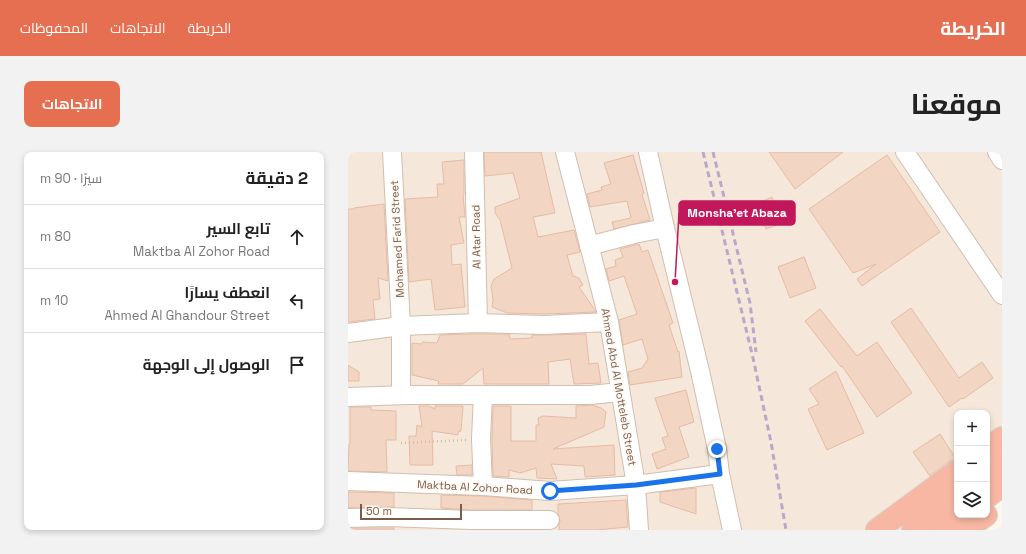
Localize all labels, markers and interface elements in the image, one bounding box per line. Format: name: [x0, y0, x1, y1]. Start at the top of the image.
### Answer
text: الخريطة: [940, 16, 1006, 41]
text: المحفوظات: [20, 19, 88, 37]
text: الاتجاهات: [110, 19, 166, 37]
text: الخريطة: [188, 19, 231, 37]
button: الاتجاهات: [24, 81, 120, 127]
text: موقعنا: [911, 86, 1002, 122]
text: 2 دقيقة: [246, 167, 308, 189]
text: سيرًا · 90 m: [40, 170, 102, 187]
street label: Mohamed Farid Street: [387, 180, 407, 298]
callout: Monsha'et Abaza: [679, 201, 795, 225]
street label: Al Atar Road: [468, 205, 484, 269]
text: Monsha'et Abaza: [687, 205, 787, 221]
text: تابع السير: [207, 219, 270, 238]
icon: ahead: [286, 226, 308, 248]
text: 80 m: [40, 228, 71, 245]
text: Maktba Al Zohor Road: [133, 243, 270, 260]
text: انعطف يسارًا: [184, 283, 270, 302]
icon: left: [286, 290, 308, 312]
text: 10 m: [40, 292, 68, 309]
text: Ahmed Al Ghandour Street: [104, 307, 270, 324]
street label: Ahmed Abd Al Motteleb Street: [598, 307, 640, 467]
icon: arrive: [286, 354, 308, 376]
text: الوصول إلى الوجهة: [143, 355, 270, 374]
map controls: [954, 410, 990, 518]
button: +: [954, 410, 990, 446]
route end: [708, 440, 726, 458]
button: −: [954, 446, 990, 482]
street label: Maktba Al Zohor Road: [417, 477, 533, 497]
route start: [541, 482, 559, 500]
button: layers: [954, 482, 990, 518]
scale bar: [360, 502, 462, 521]
text: 50 m: [366, 504, 392, 518]

